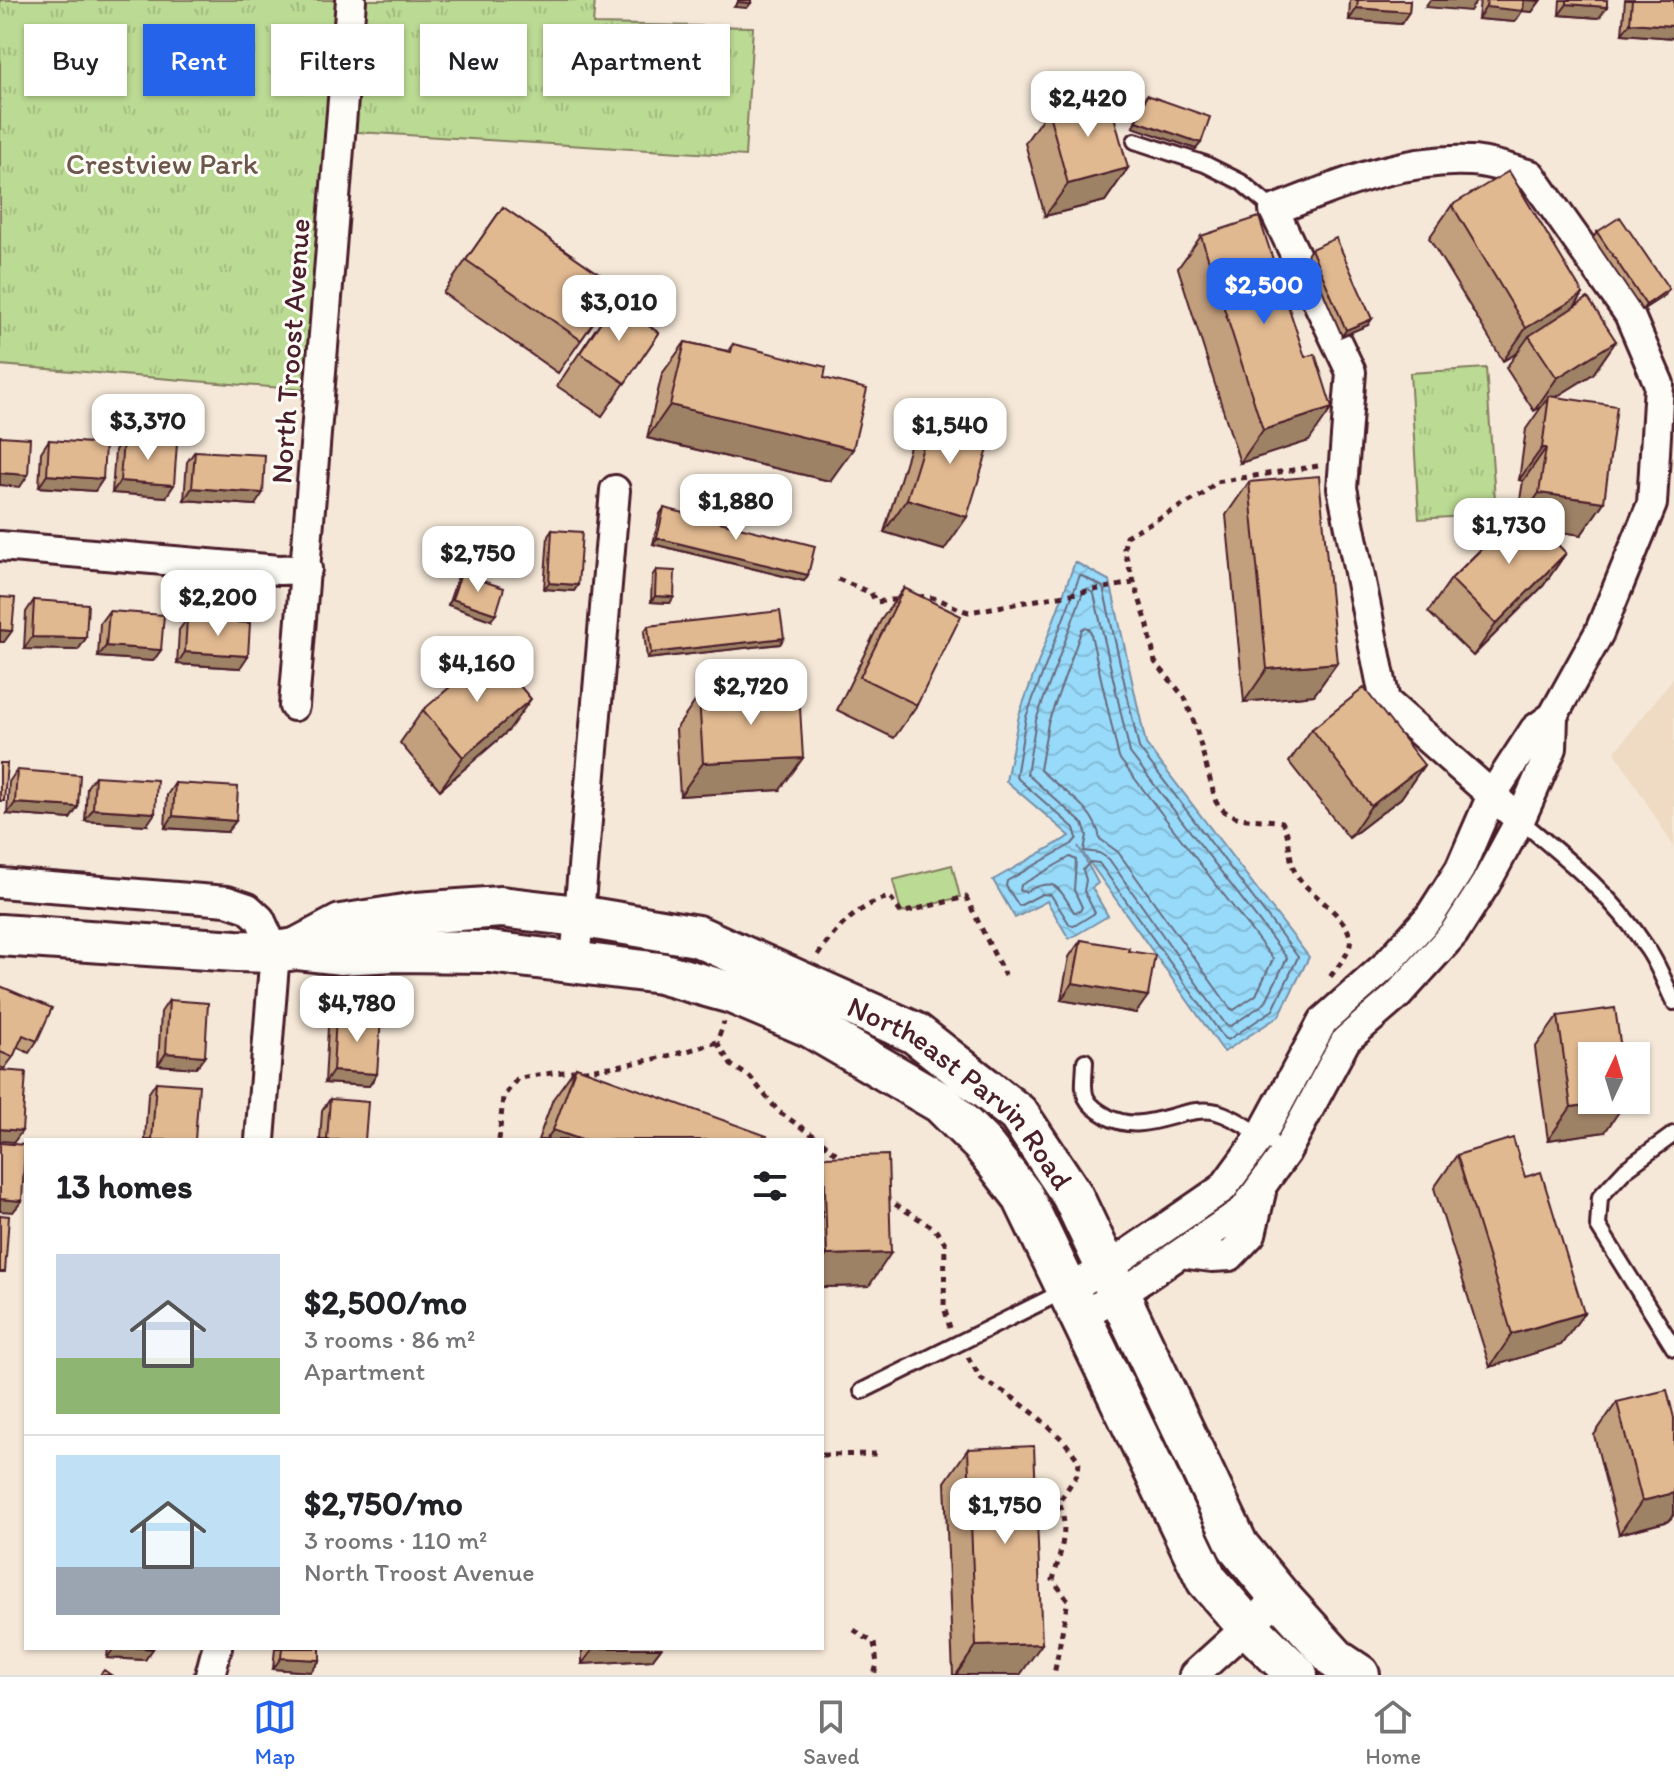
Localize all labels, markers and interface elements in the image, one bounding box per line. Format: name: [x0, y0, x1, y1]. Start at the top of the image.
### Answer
chip: Buy: [24, 24, 127, 96]
chip: Rent: [143, 24, 255, 96]
chip: Filters: [271, 24, 404, 96]
chip: New: [420, 24, 527, 96]
chip: Apartment: [543, 24, 730, 96]
pin: $2,420: [1023, 71, 1153, 139]
text: $2,420: [1049, 81, 1127, 113]
park label: Crestview Park: [66, 145, 259, 182]
street label: North Troost Avenue: [262, 217, 318, 485]
pin: $2,500: [1199, 258, 1329, 326]
text: $2,500: [1225, 268, 1303, 300]
pin: $3,010: [554, 275, 684, 343]
text: $3,010: [580, 285, 658, 317]
pin: $3,370: [83, 394, 213, 462]
pin: $1,540: [885, 398, 1015, 466]
text: $3,370: [110, 404, 186, 436]
text: $1,540: [912, 408, 988, 440]
pin: $1,880: [671, 474, 801, 542]
text: $1,880: [698, 484, 774, 516]
pin: $1,730: [1444, 498, 1574, 566]
text: $1,730: [1472, 508, 1546, 540]
pin: $2,750: [413, 526, 543, 594]
text: $2,750: [440, 536, 516, 568]
pin: $2,200: [153, 570, 283, 638]
text: $2,200: [179, 580, 257, 612]
pin: $4,160: [412, 636, 542, 704]
text: $4,160: [439, 646, 515, 678]
pin: $2,720: [686, 659, 816, 727]
text: $2,720: [713, 669, 789, 701]
pin: $4,780: [292, 976, 422, 1044]
text: $4,780: [318, 986, 396, 1018]
street label: Northeast Parvin Road: [842, 987, 1081, 1196]
north arrow: [1578, 1042, 1650, 1114]
map controls: [1578, 1042, 1650, 1114]
icon: filters: [748, 1164, 792, 1208]
text: 13 homes: [56, 1166, 192, 1207]
text: $2,500/mo: [304, 1282, 467, 1323]
icon: home: [120, 1286, 216, 1382]
text: 3 rooms · 86 m²: [304, 1323, 475, 1355]
text: Apartment: [304, 1355, 425, 1387]
pin: $1,750: [940, 1478, 1070, 1546]
text: $2,750/mo: [304, 1483, 463, 1524]
icon: home: [120, 1487, 216, 1583]
text: $1,750: [968, 1488, 1042, 1520]
text: 3 rooms · 110 m²: [304, 1524, 487, 1556]
text: North Troost Avenue: [304, 1556, 535, 1588]
tab: Map: [253, 1695, 297, 1770]
tab: Saved: [803, 1695, 859, 1770]
tab: Home: [1365, 1695, 1421, 1770]

